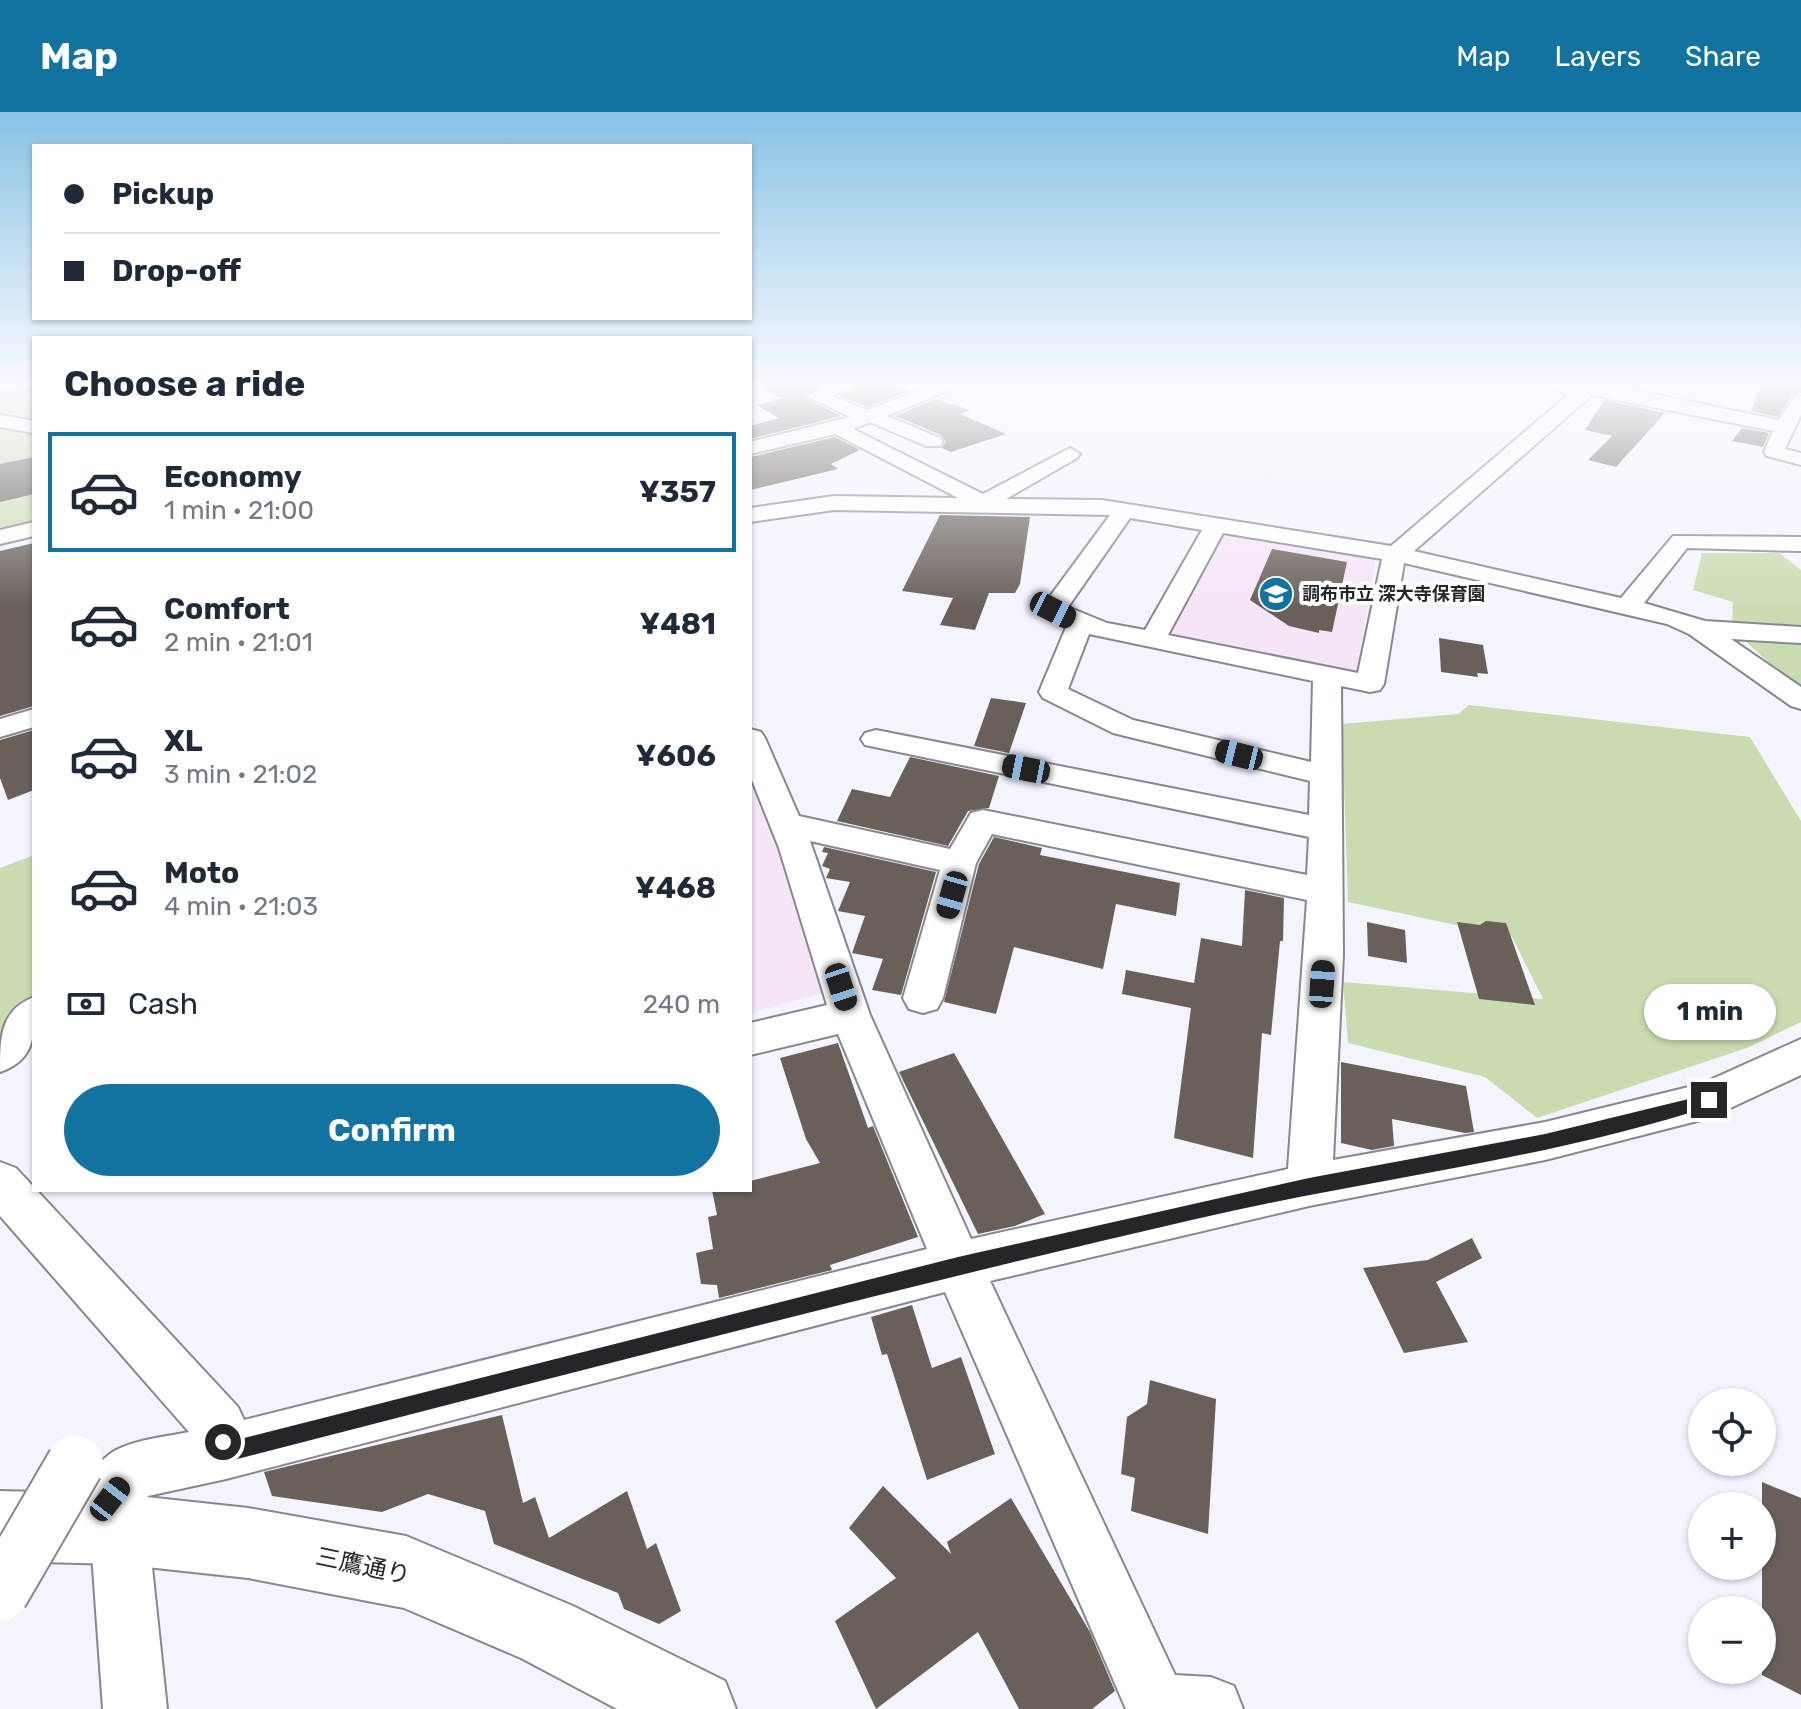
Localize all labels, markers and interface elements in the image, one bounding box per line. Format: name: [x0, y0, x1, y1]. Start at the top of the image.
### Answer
text: Map: [40, 33, 118, 79]
text: Map: [1456, 40, 1511, 73]
text: Layers: [1555, 40, 1641, 73]
text: Share: [1685, 40, 1761, 73]
text: Pickup: [112, 176, 214, 212]
text: Drop-off: [112, 253, 241, 289]
text: Choose a ride: [64, 362, 305, 405]
icon: car: [68, 456, 140, 528]
text: Economy: [164, 459, 302, 495]
text: ¥357: [639, 474, 716, 510]
text: 1 min · 21:00: [164, 495, 314, 526]
school or university icon: 調布市立 深大寺保育園: [1257, 575, 1295, 613]
place label: 調布市立 深大寺保育園: [1302, 583, 1486, 605]
icon: car: [68, 588, 140, 660]
car: [1026, 588, 1080, 632]
text: Comfort: [164, 591, 290, 627]
text: ¥481: [640, 606, 716, 642]
text: 2 min · 21:01: [164, 627, 313, 658]
icon: car: [68, 720, 140, 792]
text: XL: [164, 723, 203, 759]
text: ¥606: [636, 738, 716, 774]
car: [1213, 738, 1265, 772]
car: [1000, 753, 1052, 785]
text: 3 min · 21:02: [164, 759, 317, 790]
icon: car: [68, 852, 140, 924]
text: Moto: [164, 855, 239, 891]
car: [934, 869, 970, 921]
text: ¥468: [635, 870, 716, 906]
text: 4 min · 21:03: [164, 891, 318, 922]
car: [1308, 959, 1336, 1009]
car: [822, 960, 860, 1014]
icon: cash: [64, 982, 108, 1026]
callout: 1 min: [1643, 984, 1775, 1040]
text: Cash: [128, 986, 198, 1022]
text: 240 m: [643, 989, 720, 1020]
text: 1 min: [1677, 996, 1743, 1027]
route end: [1691, 1082, 1727, 1118]
button: Confirm: [64, 1084, 720, 1176]
map controls: [1688, 1388, 1776, 1684]
button: locate: [1688, 1388, 1776, 1476]
route start: [205, 1424, 241, 1460]
car: [86, 1473, 134, 1525]
button: +: [1688, 1492, 1776, 1580]
street label: 三鷹通り: [313, 1542, 413, 1590]
button: −: [1688, 1596, 1776, 1684]

